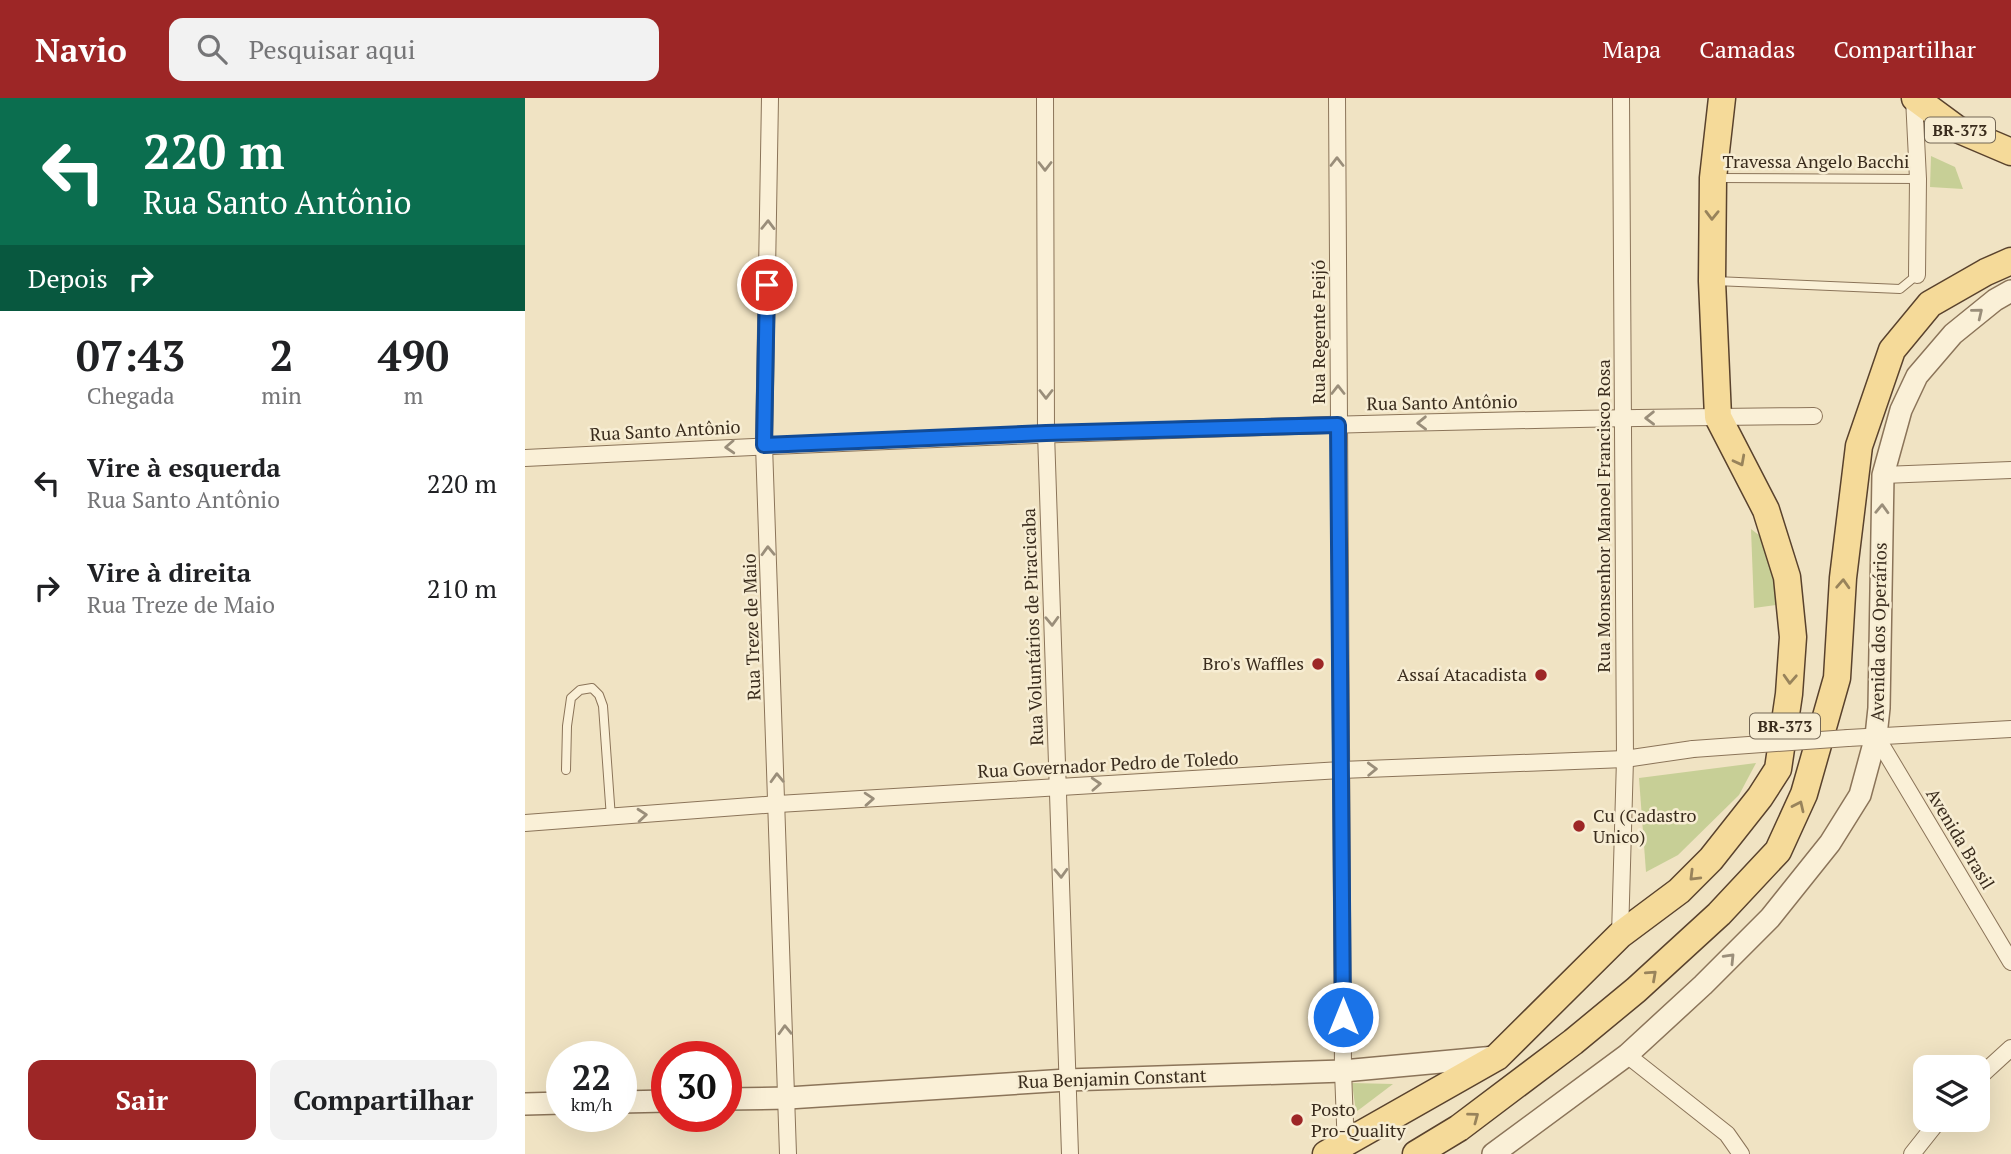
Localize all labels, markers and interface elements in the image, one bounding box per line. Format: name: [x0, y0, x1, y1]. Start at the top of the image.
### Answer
search box: [169, 18, 659, 81]
text: Navio: [35, 28, 127, 71]
icon: search: [193, 30, 231, 68]
text: Pesquisar aqui: [249, 32, 416, 66]
text: Mapa: [1603, 33, 1661, 65]
text: Camadas: [1699, 33, 1795, 65]
text: Compartilhar: [1833, 33, 1976, 65]
text: 220 m: [143, 118, 285, 183]
road number: BR-373: [1925, 118, 1995, 142]
icon: left: [28, 126, 119, 217]
street label: Travessa Angelo Bacchi: [1722, 149, 1910, 173]
one-way arrow: [1329, 157, 1345, 167]
one-way arrow: [1037, 161, 1053, 172]
text: Rua Santo Antônio: [143, 181, 412, 223]
one-way arrow: [1705, 209, 1720, 220]
one-way arrow: [760, 219, 776, 230]
pin: [737, 255, 797, 315]
icon: right: [122, 259, 160, 297]
street label: Rua Regente Feijó: [1306, 260, 1330, 404]
text: Depois: [28, 261, 108, 295]
icon: arrive: [748, 266, 786, 304]
one-way arrow: [1970, 309, 1983, 321]
text: 07:43: [76, 327, 185, 383]
text: 2: [270, 327, 293, 383]
text: 490: [378, 327, 449, 383]
street label: Rua Monsenhor Manoel Francisco Rosa: [1591, 359, 1615, 673]
text: Chegada: [87, 380, 175, 411]
text: min: [261, 380, 302, 411]
text: m: [403, 380, 423, 411]
one-way arrow: [1330, 384, 1346, 395]
one-way arrow: [1038, 389, 1054, 399]
street label: Rua Santo Antônio: [1366, 389, 1518, 415]
one-way arrow: [1644, 410, 1655, 425]
street label: Rua Santo Antônio: [589, 414, 741, 446]
one-way arrow: [1417, 415, 1428, 430]
one-way arrow: [724, 440, 735, 455]
text: Vire à esquerda: [87, 450, 281, 484]
one-way arrow: [1732, 454, 1746, 466]
icon: left: [28, 464, 66, 502]
text: 220 m: [427, 466, 497, 500]
text: Rua Santo Antônio: [87, 484, 280, 515]
one-way arrow: [1874, 504, 1889, 515]
street label: Rua Voluntários de Piracicaba: [1016, 508, 1048, 746]
street label: Avenida dos Operários: [1864, 542, 1892, 722]
one-way arrow: [761, 545, 776, 556]
street label: Rua Treze de Maio: [736, 553, 766, 701]
text: Vire à direita: [87, 555, 251, 589]
icon: right: [28, 569, 66, 607]
text: 210 m: [427, 571, 497, 605]
one-way arrow: [1835, 578, 1850, 589]
text: Rua Treze de Maio: [87, 589, 275, 620]
one-way arrow: [1045, 616, 1060, 627]
place label: Bro's Waffles: [1202, 651, 1304, 675]
marker: Bro's Waffles: [1310, 656, 1326, 672]
place label: Assaí Atacadista: [1397, 662, 1527, 686]
marker: Assaí Atacadista: [1533, 667, 1549, 683]
one-way arrow: [1783, 674, 1798, 685]
road number: BR-373: [1750, 713, 1820, 738]
street label: Rua Governador Pedro de Toledo: [977, 745, 1239, 783]
one-way arrow: [1367, 761, 1378, 776]
one-way arrow: [769, 772, 784, 783]
one-way arrow: [1091, 777, 1102, 792]
street label: Avenida Brasil: [1921, 783, 2001, 894]
one-way arrow: [864, 791, 875, 806]
one-way arrow: [1791, 801, 1805, 813]
place label: Cu (Cadastro Unico): [1593, 803, 1697, 848]
one-way arrow: [637, 808, 648, 823]
marker: Cu (Cadastro Unico): [1571, 818, 1587, 834]
one-way arrow: [1053, 868, 1068, 879]
one-way arrow: [1690, 868, 1703, 881]
one-way arrow: [1722, 953, 1735, 966]
one-way arrow: [1644, 971, 1657, 984]
position arrow: [1306, 980, 1380, 1054]
one-way arrow: [778, 1024, 793, 1035]
speed limit sign: 30: [651, 1041, 742, 1132]
text: 22: [572, 1054, 611, 1100]
map controls: [1913, 1055, 1990, 1132]
button: layers: [1913, 1055, 1990, 1132]
button: Sair: [28, 1060, 256, 1140]
button: Compartilhar: [270, 1060, 497, 1140]
street label: Rua Benjamin Constant: [1017, 1063, 1207, 1093]
text: km/h: [571, 1092, 612, 1116]
place label: Posto Pro-Quality: [1311, 1097, 1406, 1142]
marker: Posto Pro-Quality: [1289, 1112, 1305, 1128]
one-way arrow: [1466, 1113, 1478, 1125]

